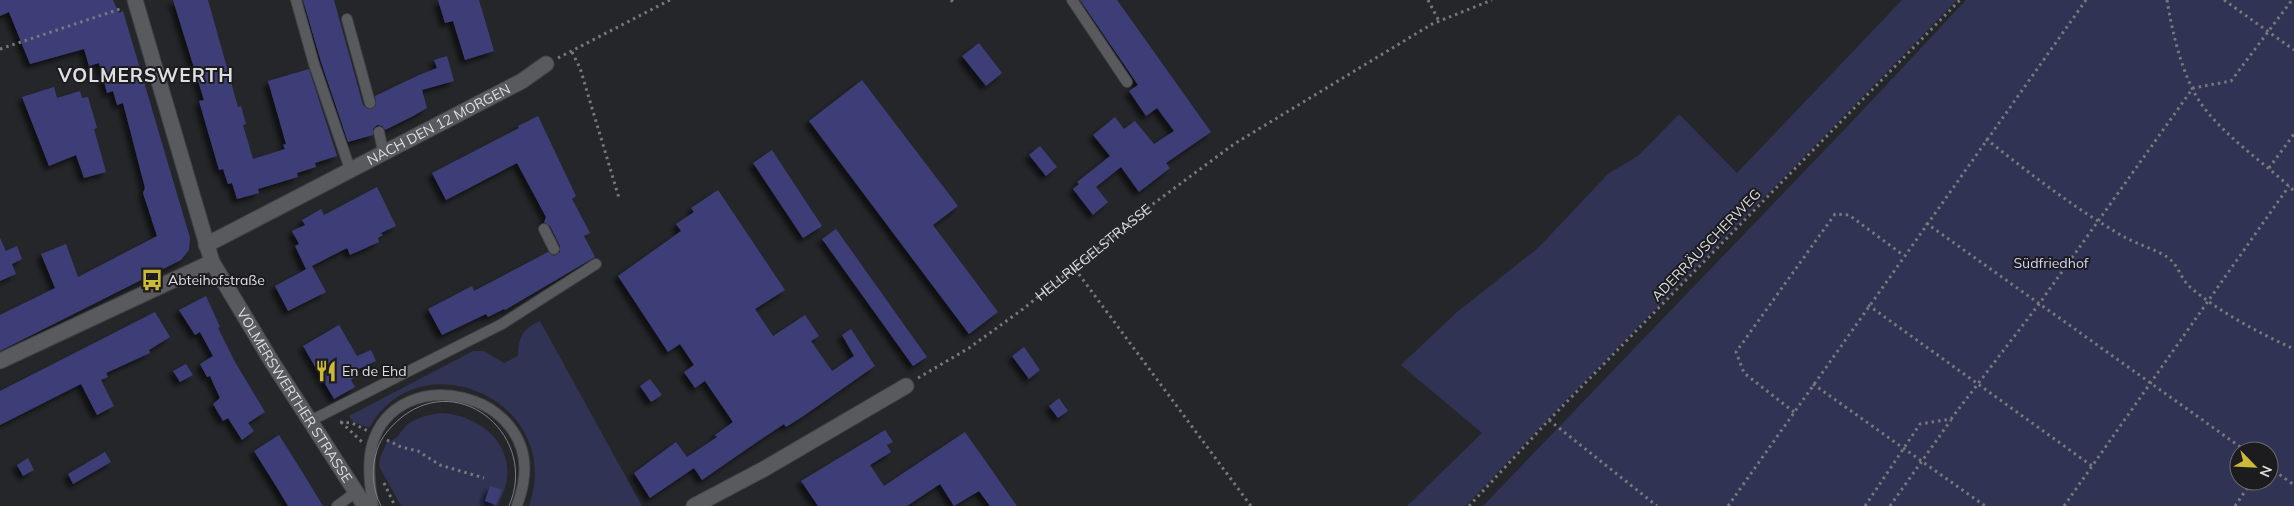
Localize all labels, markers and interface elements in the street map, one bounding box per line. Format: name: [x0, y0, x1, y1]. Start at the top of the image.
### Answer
district label: VOLMERSWERTH: [57, 63, 234, 87]
street label: NACH DEN 12 MORGEN: [364, 80, 513, 169]
street label: ADERRÄUSCHERWEG: [1648, 185, 1764, 305]
street label: HELLRIEGELSTRASSE: [1031, 200, 1155, 305]
park label: Südfriedhof: [2013, 254, 2089, 272]
bus stop icon: Abteihofstraße: [139, 267, 165, 293]
place label: Abteihofstraße: [168, 271, 265, 289]
street label: VOLMERSWERTHER STRASSE: [233, 305, 356, 486]
restaurant icon: En de Ehd: [313, 358, 339, 384]
place label: En de Ehd: [342, 362, 407, 380]
north arrow: [2229, 441, 2279, 491]
text: N: [2256, 463, 2276, 480]

